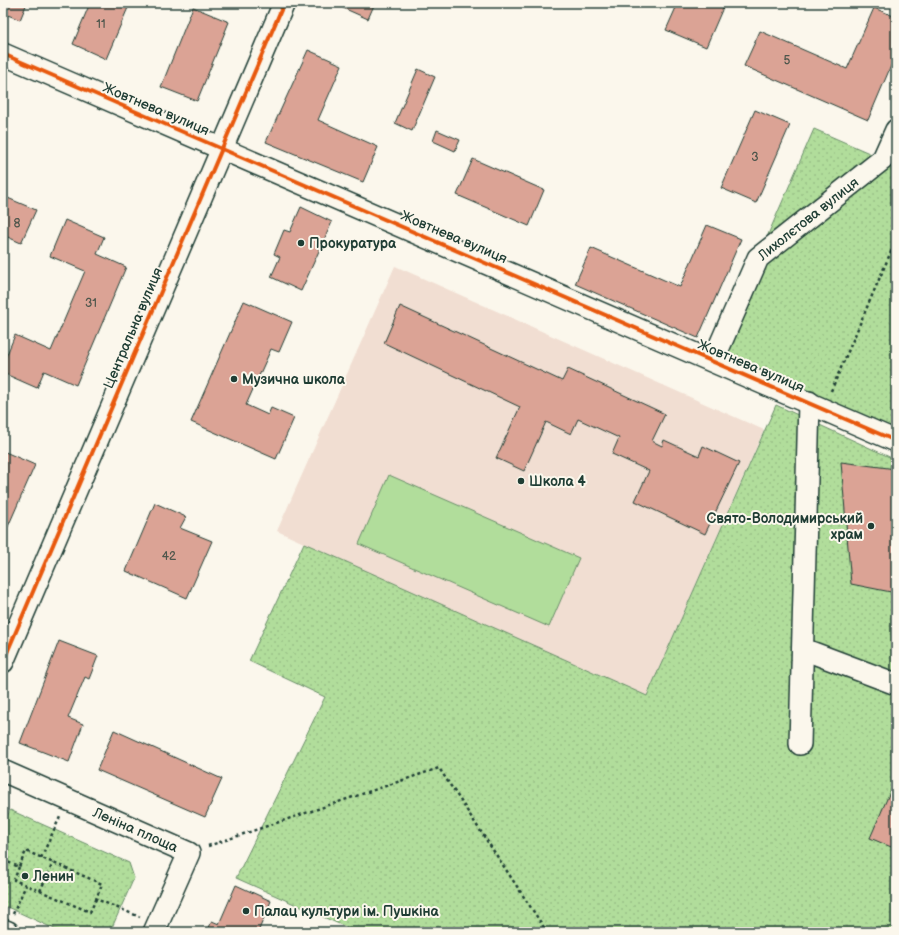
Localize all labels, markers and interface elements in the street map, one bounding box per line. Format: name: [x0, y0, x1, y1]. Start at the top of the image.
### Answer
house number: 11: [96, 17, 106, 32]
house number: 5: [784, 53, 791, 68]
street label: Жовтнева вулиця: [100, 79, 212, 139]
house number: 3: [751, 150, 759, 165]
street label: Лихолєтова вулиця: [753, 173, 862, 264]
street label: Жовтнева вулиця: [398, 207, 510, 267]
house number: 8: [14, 216, 21, 231]
place label: Прокуратура: [309, 235, 397, 252]
marker: Прокуратура: [296, 238, 306, 248]
street label: Центральна вулиця: [100, 265, 166, 391]
house number: 31: [85, 296, 97, 311]
street label: Жовтнева вулиця: [695, 336, 807, 396]
place label: Музична школа: [242, 371, 346, 388]
marker: Музична школа: [229, 374, 239, 384]
place label: Школа 4: [529, 473, 587, 490]
marker: Школа 4: [516, 476, 526, 486]
place label: Свято-Володимирський храм: [707, 510, 863, 543]
marker: Свято-Володимирський храм: [866, 521, 876, 531]
house number: 42: [162, 549, 176, 564]
street label: Леніна площа: [90, 803, 182, 856]
place label: Ленин: [32, 868, 74, 885]
marker: Ленин: [20, 871, 30, 881]
place label: Палац культури ім. Пушкіна: [254, 903, 440, 920]
marker: Палац культури ім. Пушкіна: [241, 906, 251, 916]

